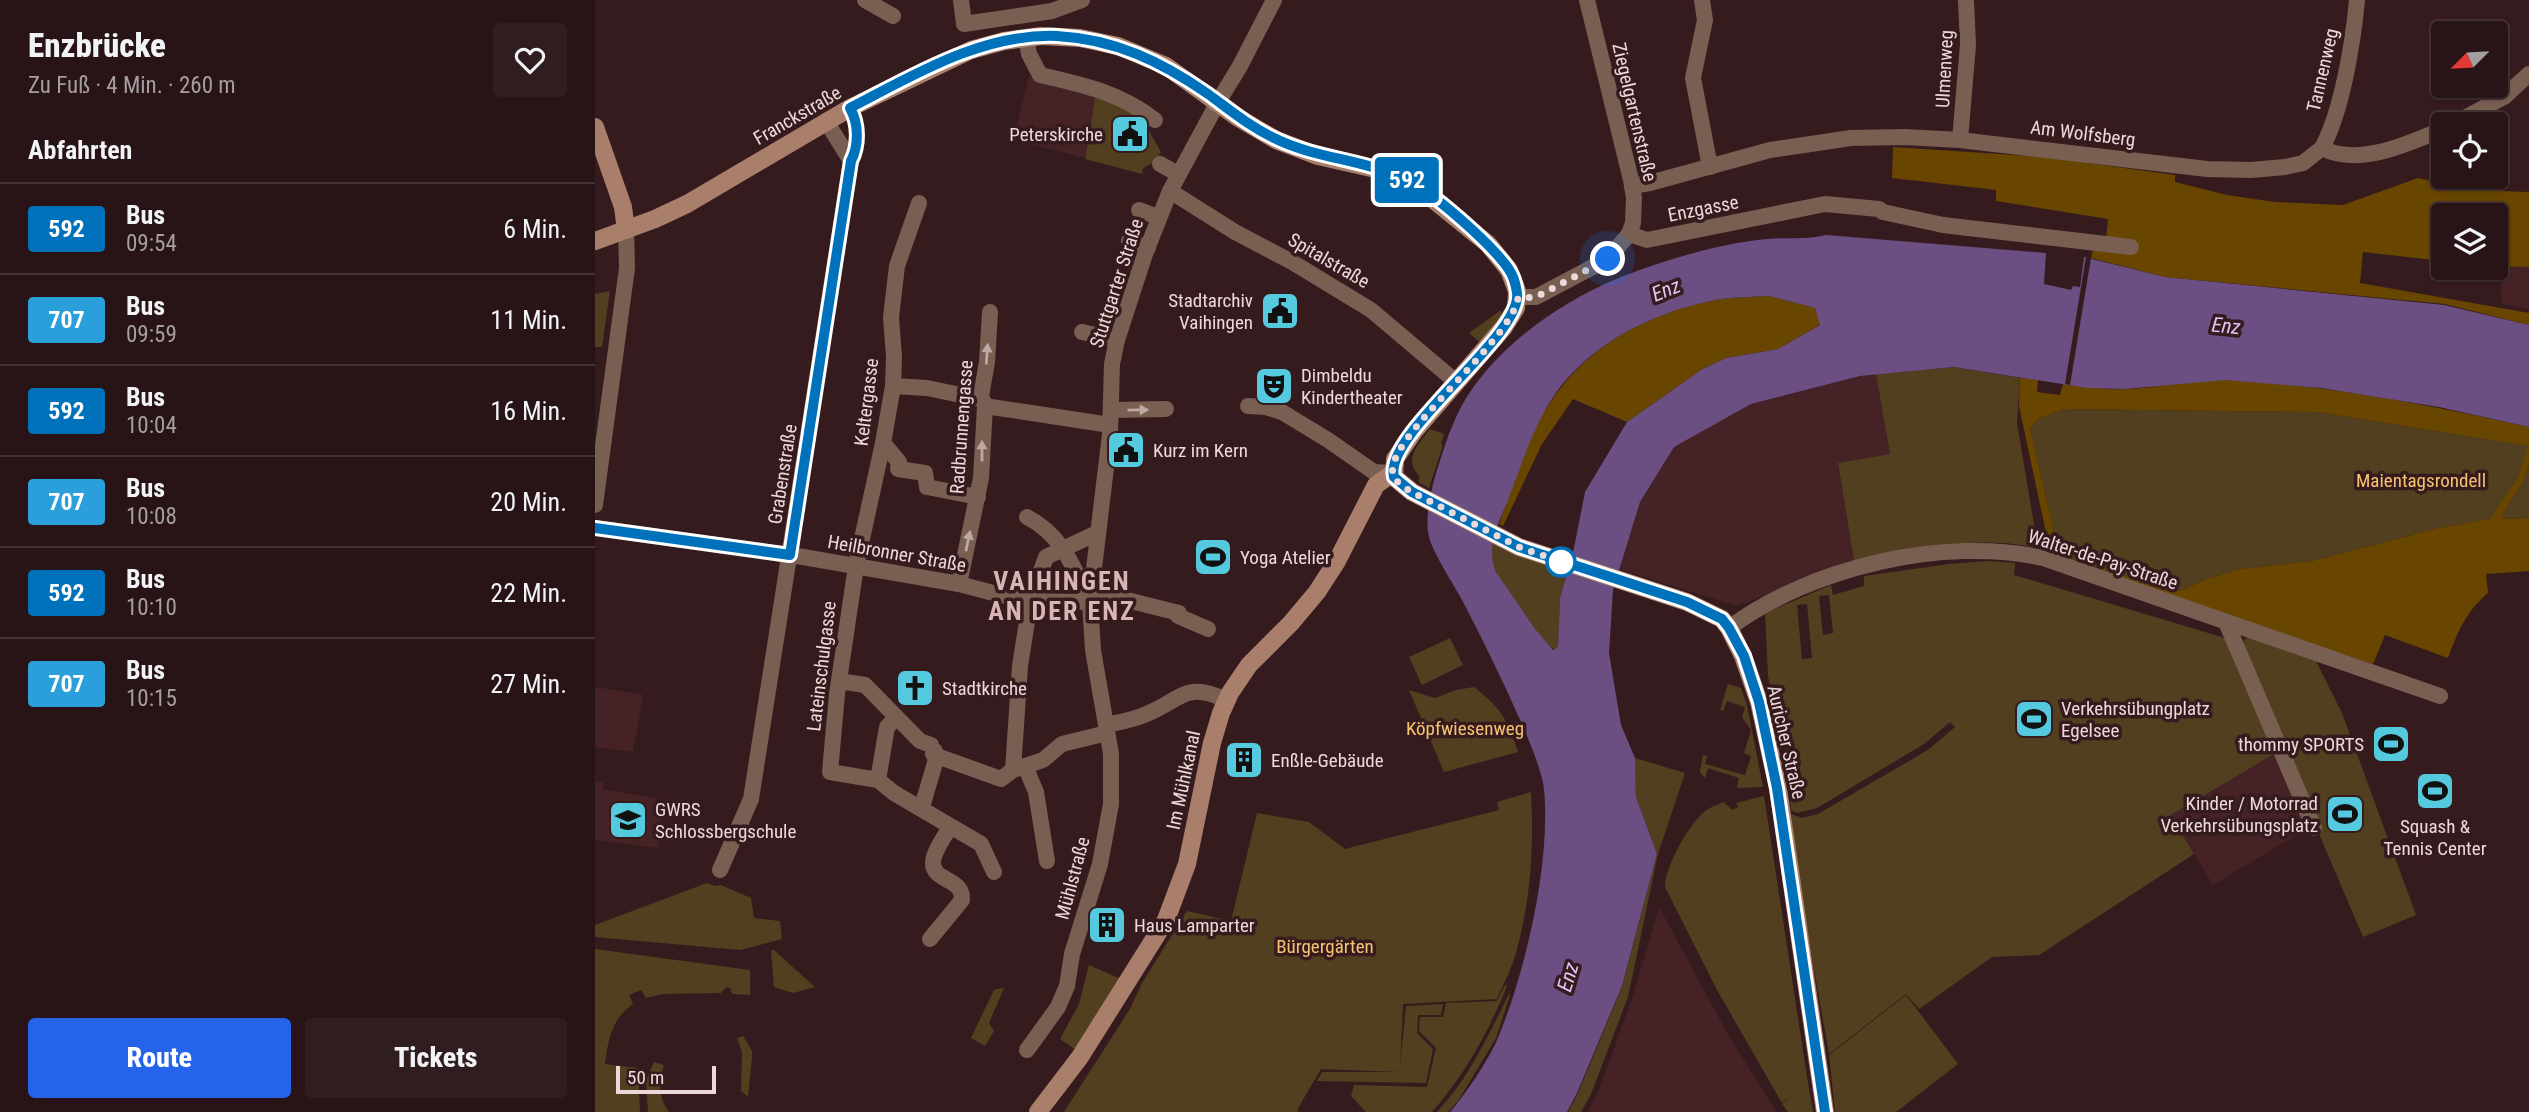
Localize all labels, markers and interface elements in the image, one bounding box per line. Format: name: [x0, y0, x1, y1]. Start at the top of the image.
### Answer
north arrow: [2431, 21, 2508, 98]
map controls: [2431, 21, 2508, 280]
button: heart: [493, 23, 567, 97]
text: Enzbrücke: [28, 26, 166, 65]
street label: Tannenweg: [2302, 26, 2343, 114]
street label: Ulmenweg: [1931, 29, 1958, 109]
street label: Ziegelgartenstraße: [1607, 40, 1662, 184]
text: Zu Fuß · 4 Min. · 260 m: [28, 72, 236, 99]
street label: Franckstraße: [749, 81, 845, 150]
button: locate: [2431, 112, 2508, 189]
public building icon: Peterskirche: [1109, 113, 1151, 155]
street label: Am Wolfsberg: [2029, 116, 2137, 151]
place label: Peterskirche: [1009, 123, 1103, 146]
text: Abfahrten: [28, 135, 132, 165]
line badge: 592: [1367, 157, 1447, 203]
text: 592: [1389, 166, 1425, 194]
street label: Enzgasse: [1666, 190, 1740, 227]
text: Bus: [126, 200, 165, 230]
button: layers: [2431, 203, 2508, 280]
text: 6 Min.: [503, 214, 567, 244]
text: 592: [48, 215, 85, 243]
street label: Stuttgarter Straße: [1085, 216, 1148, 350]
street label: Spitalstraße: [1284, 228, 1374, 293]
text: 09:54: [126, 230, 177, 257]
your location: [1590, 241, 1625, 276]
water label: Enz: [1648, 273, 1684, 307]
place label: Stadtarchiv Vaihingen: [1168, 289, 1253, 334]
public building icon: Stadtarchiv Vaihingen: [1259, 290, 1301, 332]
text: Bus: [126, 291, 165, 321]
text: 11 Min.: [490, 305, 567, 335]
text: 707: [48, 306, 85, 334]
water label: Enz: [2210, 313, 2242, 339]
text: 09:59: [126, 321, 177, 348]
one-way arrow: [982, 343, 993, 365]
street label: Keltergasse: [850, 357, 883, 447]
street label: Radbrunnengasse: [945, 359, 978, 495]
place label: Dimbeldu Kindertheater: [1301, 364, 1403, 409]
theatre icon: Dimbeldu Kindertheater: [1253, 365, 1295, 407]
text: Bus: [126, 382, 165, 412]
text: 16 Min.: [490, 396, 567, 426]
text: 592: [48, 397, 85, 425]
one-way arrow: [1127, 404, 1149, 416]
text: 10:04: [126, 412, 177, 439]
street label: Grabenstraße: [763, 422, 802, 526]
public building icon: Kurz im Kern: [1105, 429, 1147, 471]
place label: Kurz im Kern: [1153, 439, 1248, 462]
one-way arrow: [976, 440, 988, 462]
park label: Maientagsrondell: [2356, 469, 2486, 492]
text: Bus: [126, 473, 165, 503]
text: 20 Min.: [490, 487, 567, 517]
text: 707: [48, 488, 85, 516]
text: 10:08: [126, 503, 177, 530]
street label: Walter-de-Pay-Straße: [2025, 524, 2181, 595]
street label: Heilbronner Straße: [826, 530, 968, 577]
one-way arrow: [963, 530, 974, 552]
sports icon: Yoga Atelier: [1192, 536, 1234, 578]
place label: Yoga Atelier: [1240, 546, 1331, 569]
unlabelled marker: [1546, 547, 1576, 577]
text: Bus: [126, 564, 165, 594]
district label: VAIHINGEN AN DER ENZ: [988, 566, 1136, 626]
text: 22 Min.: [490, 578, 567, 608]
text: 592: [48, 579, 85, 607]
text: 10:10: [126, 594, 177, 621]
street label: Lateinschulgasse: [802, 600, 841, 733]
text: Bus: [126, 655, 165, 685]
church icon: Stadtkirche: [894, 667, 936, 709]
text: 27 Min.: [490, 669, 567, 699]
text: 707: [48, 670, 85, 698]
place label: Stadtkirche: [942, 677, 1027, 700]
street label: Auricher Straße: [1762, 683, 1811, 801]
text: 10:15: [126, 685, 177, 712]
place label: Verkehrsübungplatz Egelsee: [2061, 697, 2210, 742]
sports icon: Verkehrsübungplatz Egelsee: [2013, 698, 2055, 740]
park label: Köpfwiesenweg: [1406, 717, 1524, 740]
sports icon: thommy SPORTS: [2370, 723, 2412, 765]
street label: Im Mühlkanal: [1162, 728, 1205, 832]
place label: thommy SPORTS: [2238, 733, 2364, 756]
building icon: Enßle-Gebäude: [1223, 739, 1265, 781]
place label: Enßle-Gebäude: [1271, 749, 1384, 772]
sports icon: Squash & Tennis Center: [2414, 770, 2456, 812]
place label: Kinder / Motorrad Verkehrsübungsplatz: [2160, 792, 2318, 837]
sports icon: Kinder / Motorrad Verkehrsübungsplatz: [2324, 793, 2366, 835]
place label: GWRS Schlossbergschule: [655, 798, 796, 843]
school or university icon: GWRS Schlossbergschule: [607, 799, 649, 841]
place label: Squash & Tennis Center: [2384, 815, 2487, 860]
street label: Mühlstraße: [1050, 834, 1095, 922]
building icon: Haus Lamparter: [1086, 904, 1128, 946]
place label: Haus Lamparter: [1134, 914, 1255, 937]
park label: Bürgergärten: [1276, 935, 1374, 958]
water label: Enz: [1552, 960, 1584, 994]
button: Route: [28, 1018, 291, 1098]
button: Tickets: [305, 1018, 567, 1098]
scale bar: [616, 1063, 716, 1095]
text: 50 m: [627, 1066, 664, 1089]

